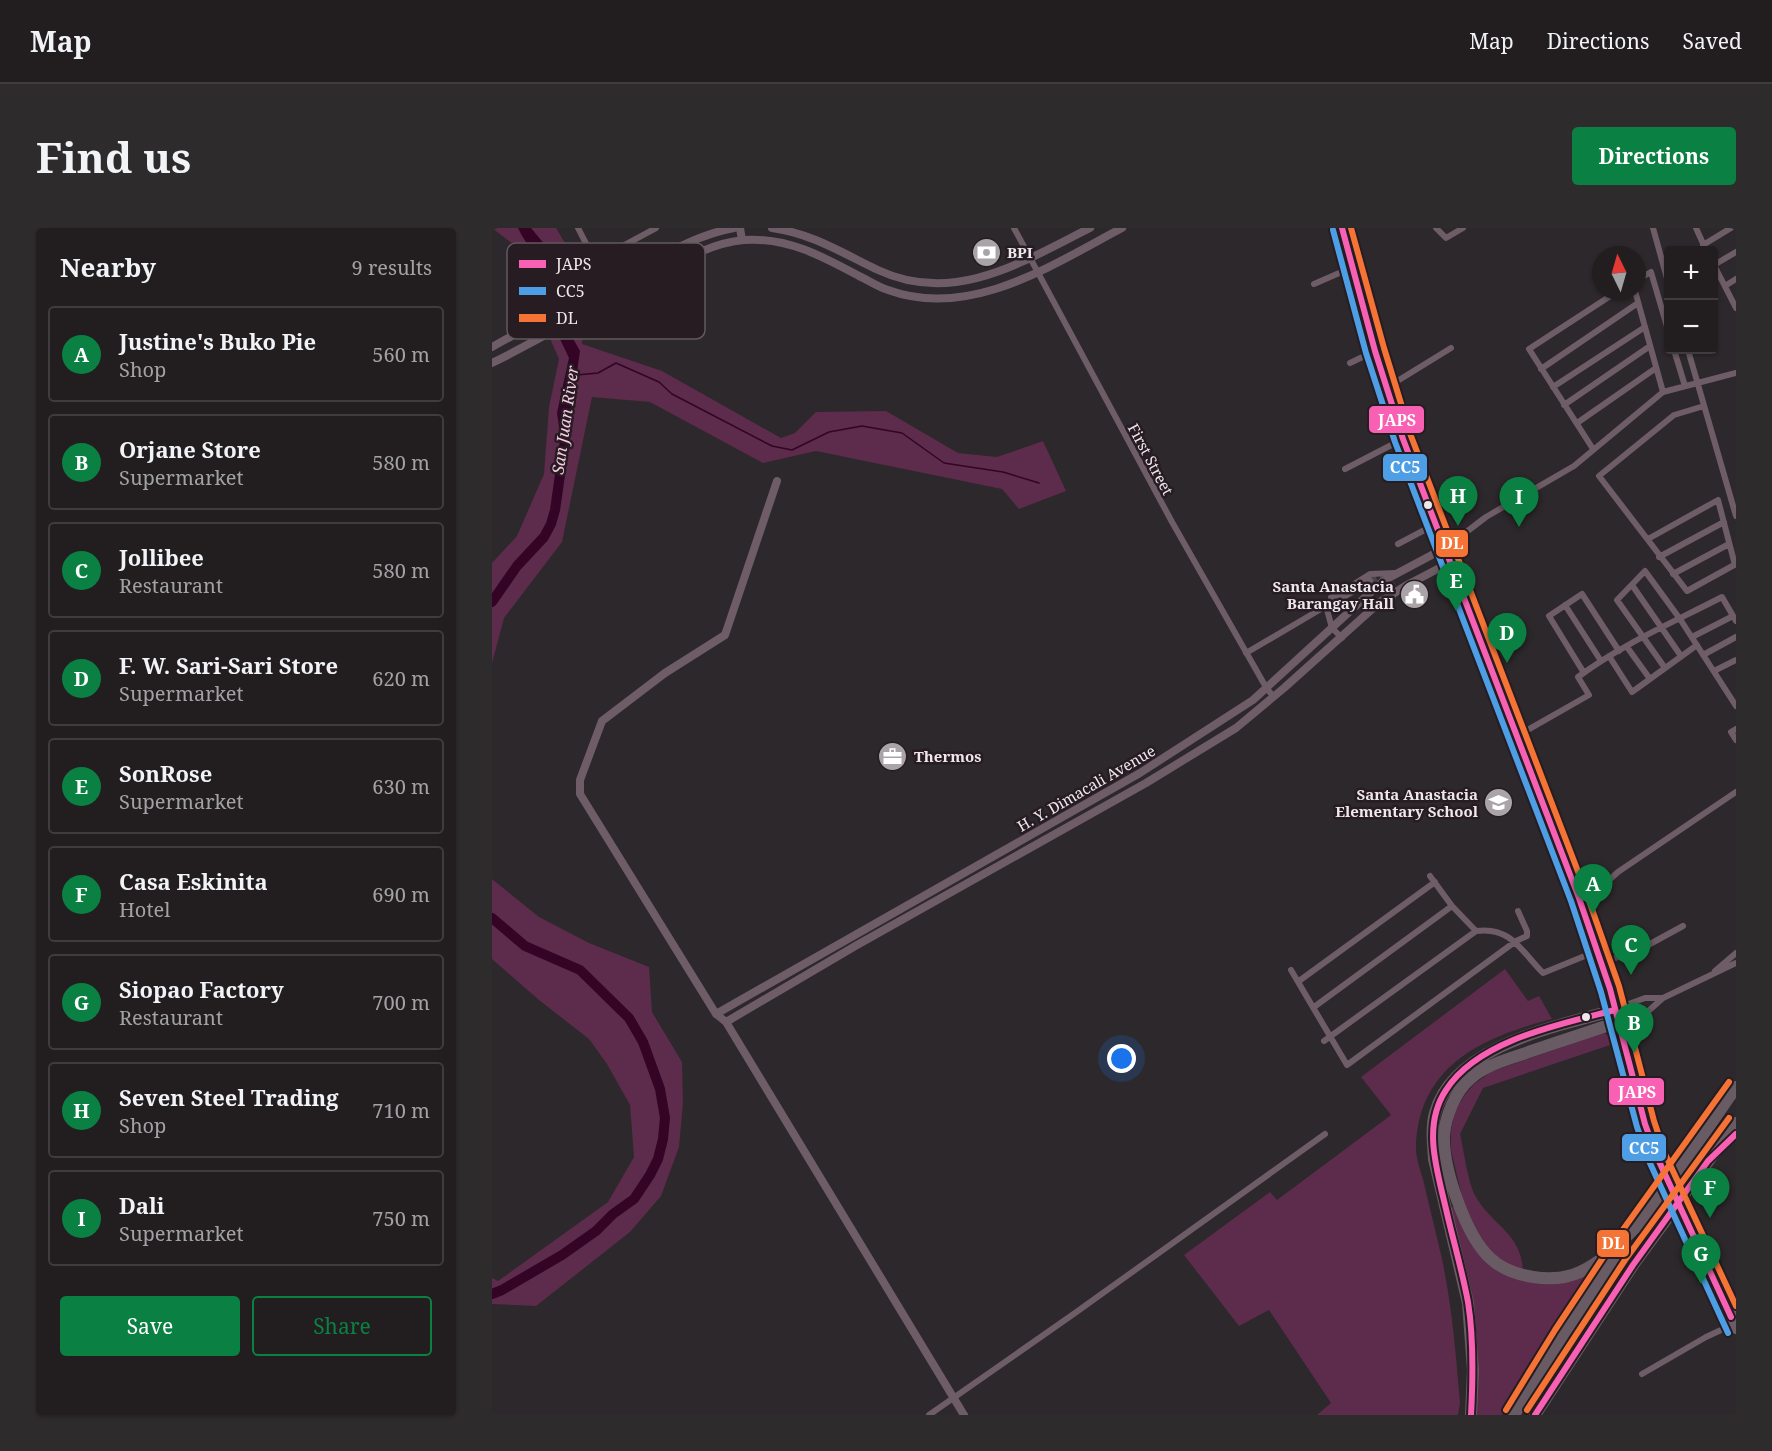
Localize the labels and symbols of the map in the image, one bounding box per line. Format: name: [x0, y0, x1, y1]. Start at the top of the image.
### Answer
bank icon: BPI: [970, 236, 1002, 268]
place label: BPI: [1007, 242, 1033, 262]
legend: [507, 243, 705, 339]
north arrow: [1592, 246, 1646, 300]
text: JAPS: [555, 253, 591, 275]
text: CC5: [556, 280, 585, 302]
text: DL: [556, 307, 578, 329]
water label: San Juan River: [546, 364, 584, 476]
line badge: JAPS: [1368, 405, 1425, 434]
text: JAPS: [1377, 409, 1416, 431]
street label: First Street: [1124, 420, 1178, 498]
line badge: CC5: [1382, 453, 1428, 482]
text: CC5: [1390, 456, 1420, 478]
pin: H: [1438, 476, 1478, 526]
pin: I: [1500, 478, 1538, 527]
unlabelled marker: [1422, 499, 1434, 511]
line badge: DL: [1435, 529, 1469, 558]
text: DL: [1441, 532, 1463, 554]
pin: E: [1436, 562, 1476, 611]
place label: Santa Anastacia Barangay Hall: [1273, 576, 1395, 613]
public building icon: Santa Anastacia Barangay Hall: [1399, 579, 1431, 611]
pin: D: [1488, 614, 1526, 663]
office icon: Thermos: [877, 740, 909, 772]
street label: H. Y. Dimacali Avenue: [1013, 740, 1159, 836]
place label: Thermos: [914, 746, 981, 766]
place label: Santa Anastacia Elementary School: [1335, 784, 1479, 821]
school or university icon: Santa Anastacia Elementary School: [1483, 787, 1515, 819]
pin: A: [1574, 864, 1612, 914]
pin: C: [1612, 926, 1650, 975]
pin: B: [1614, 1004, 1654, 1053]
unlabelled marker: [1580, 1011, 1592, 1023]
your location: [1107, 1044, 1136, 1073]
line badge: JAPS: [1608, 1077, 1665, 1106]
text: JAPS: [1617, 1081, 1656, 1103]
line badge: CC5: [1621, 1133, 1667, 1162]
text: CC5: [1629, 1137, 1659, 1159]
pin: F: [1690, 1168, 1730, 1218]
line badge: DL: [1596, 1229, 1630, 1258]
text: DL: [1602, 1232, 1624, 1254]
pin: G: [1682, 1234, 1720, 1284]

